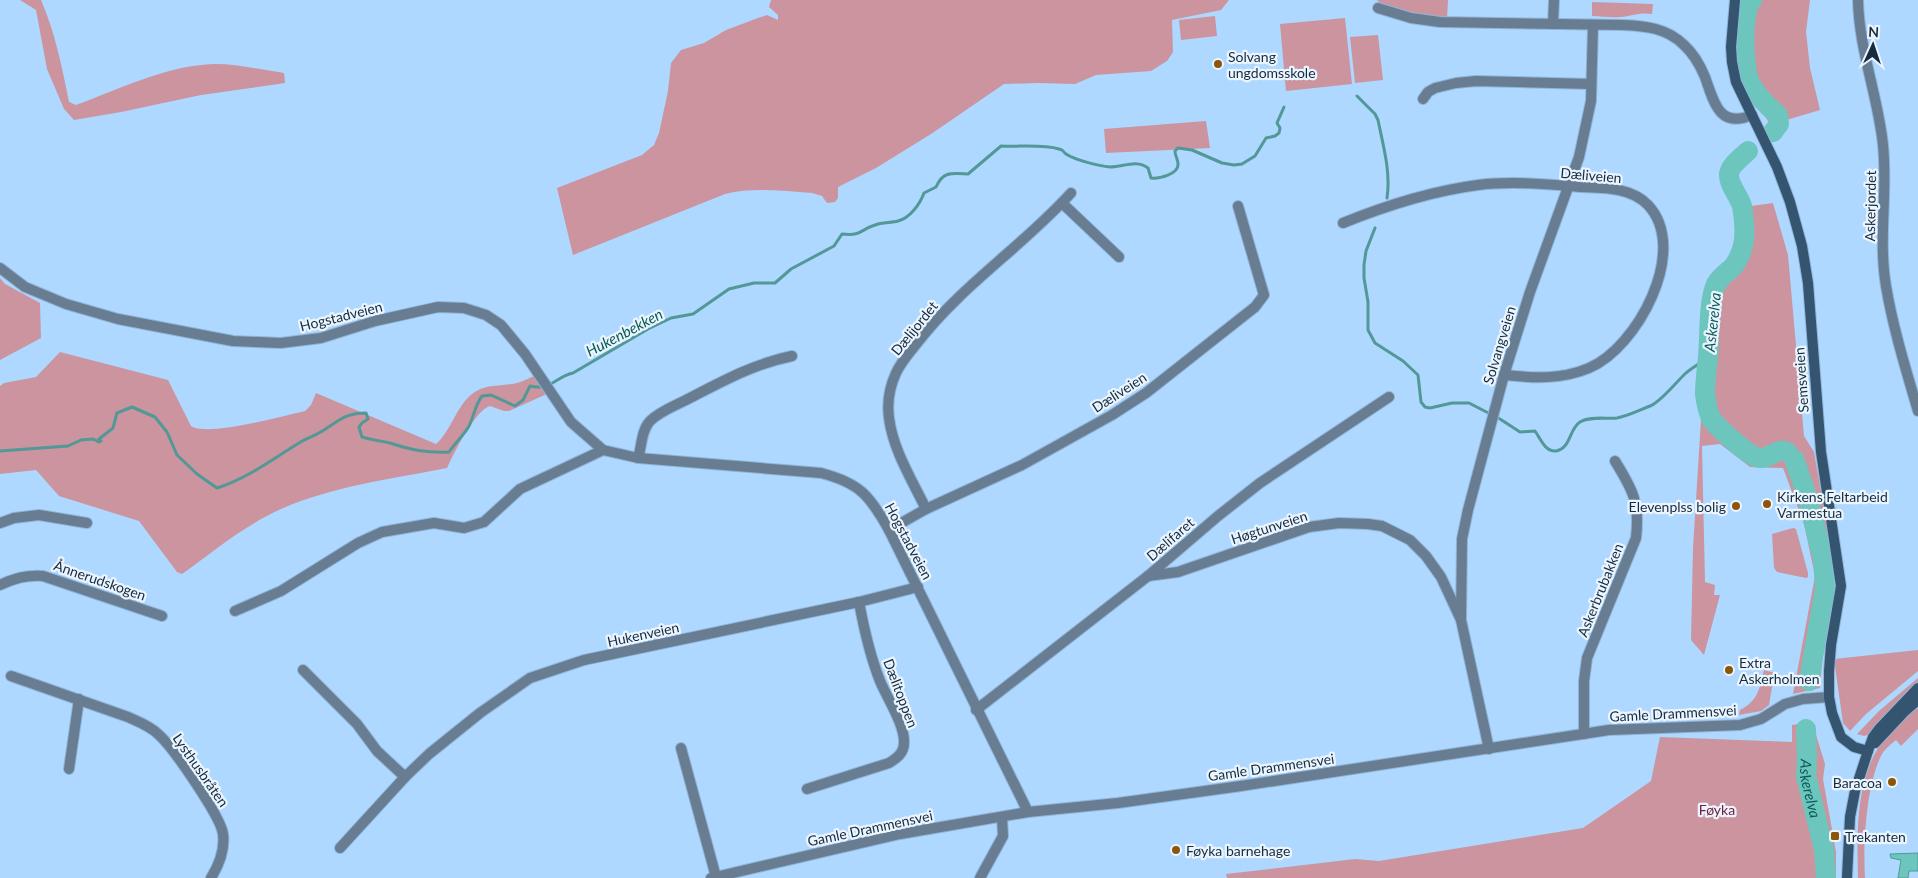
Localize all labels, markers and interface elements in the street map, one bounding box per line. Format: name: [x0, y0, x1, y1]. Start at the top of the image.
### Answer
north arrow: [1848, 20, 1898, 70]
text: N: [1868, 23, 1880, 40]
place label: Solvang ungdomsskole: [1228, 48, 1316, 81]
marker: Solvang ungdomsskole: [1212, 58, 1224, 70]
street label: Dæliveien: [1560, 164, 1622, 186]
street label: Askerjordet: [1861, 170, 1879, 242]
water label: Askerelva: [1700, 291, 1724, 353]
street label: Dælijordet: [887, 297, 941, 359]
street label: Hogstadveien: [298, 298, 384, 334]
water label: Hukenbekken: [583, 304, 665, 360]
street label: Solvangveien: [1479, 304, 1519, 386]
street label: Semsveien: [1790, 347, 1812, 413]
street label: Dæliveien: [1089, 368, 1149, 416]
place label: Kirkens Feltarbeid Varmestua: [1777, 488, 1888, 521]
place label: Elevenplss bolig: [1629, 498, 1726, 515]
marker: Kirkens Feltarbeid Varmestua: [1761, 498, 1773, 510]
street label: Hogstadveien: [882, 500, 936, 582]
marker: Elevenplss bolig: [1730, 500, 1742, 512]
street label: Høgtunveien: [1229, 507, 1309, 547]
street label: Dælifaret: [1143, 514, 1197, 564]
street label: Askerbrubakken: [1574, 541, 1626, 639]
street label: Ånnerudskogen: [52, 556, 148, 604]
street label: Hukenveien: [605, 618, 681, 650]
place label: Extra Askerholmen: [1739, 654, 1820, 687]
street label: Dælitoppen: [880, 656, 922, 730]
marker: Extra Askerholmen: [1723, 664, 1735, 676]
street label: Gamle Drammensvei: [1609, 701, 1737, 725]
street label: Lysthusbråten: [169, 730, 233, 810]
street label: Gamle Drammensvei: [1207, 750, 1335, 784]
water label: Askerelva: [1797, 758, 1825, 820]
place label: Baracoa: [1833, 774, 1882, 791]
marker: Baracoa: [1886, 776, 1898, 788]
park label: Føyka: [1699, 801, 1735, 818]
street label: Gamle Drammensvei: [806, 806, 934, 850]
place label: Trekanten: [1845, 828, 1906, 845]
marker: Trekanten: [1829, 830, 1841, 842]
place label: Føyka barnehage: [1186, 842, 1290, 859]
marker: Føyka barnehage: [1170, 844, 1182, 856]

